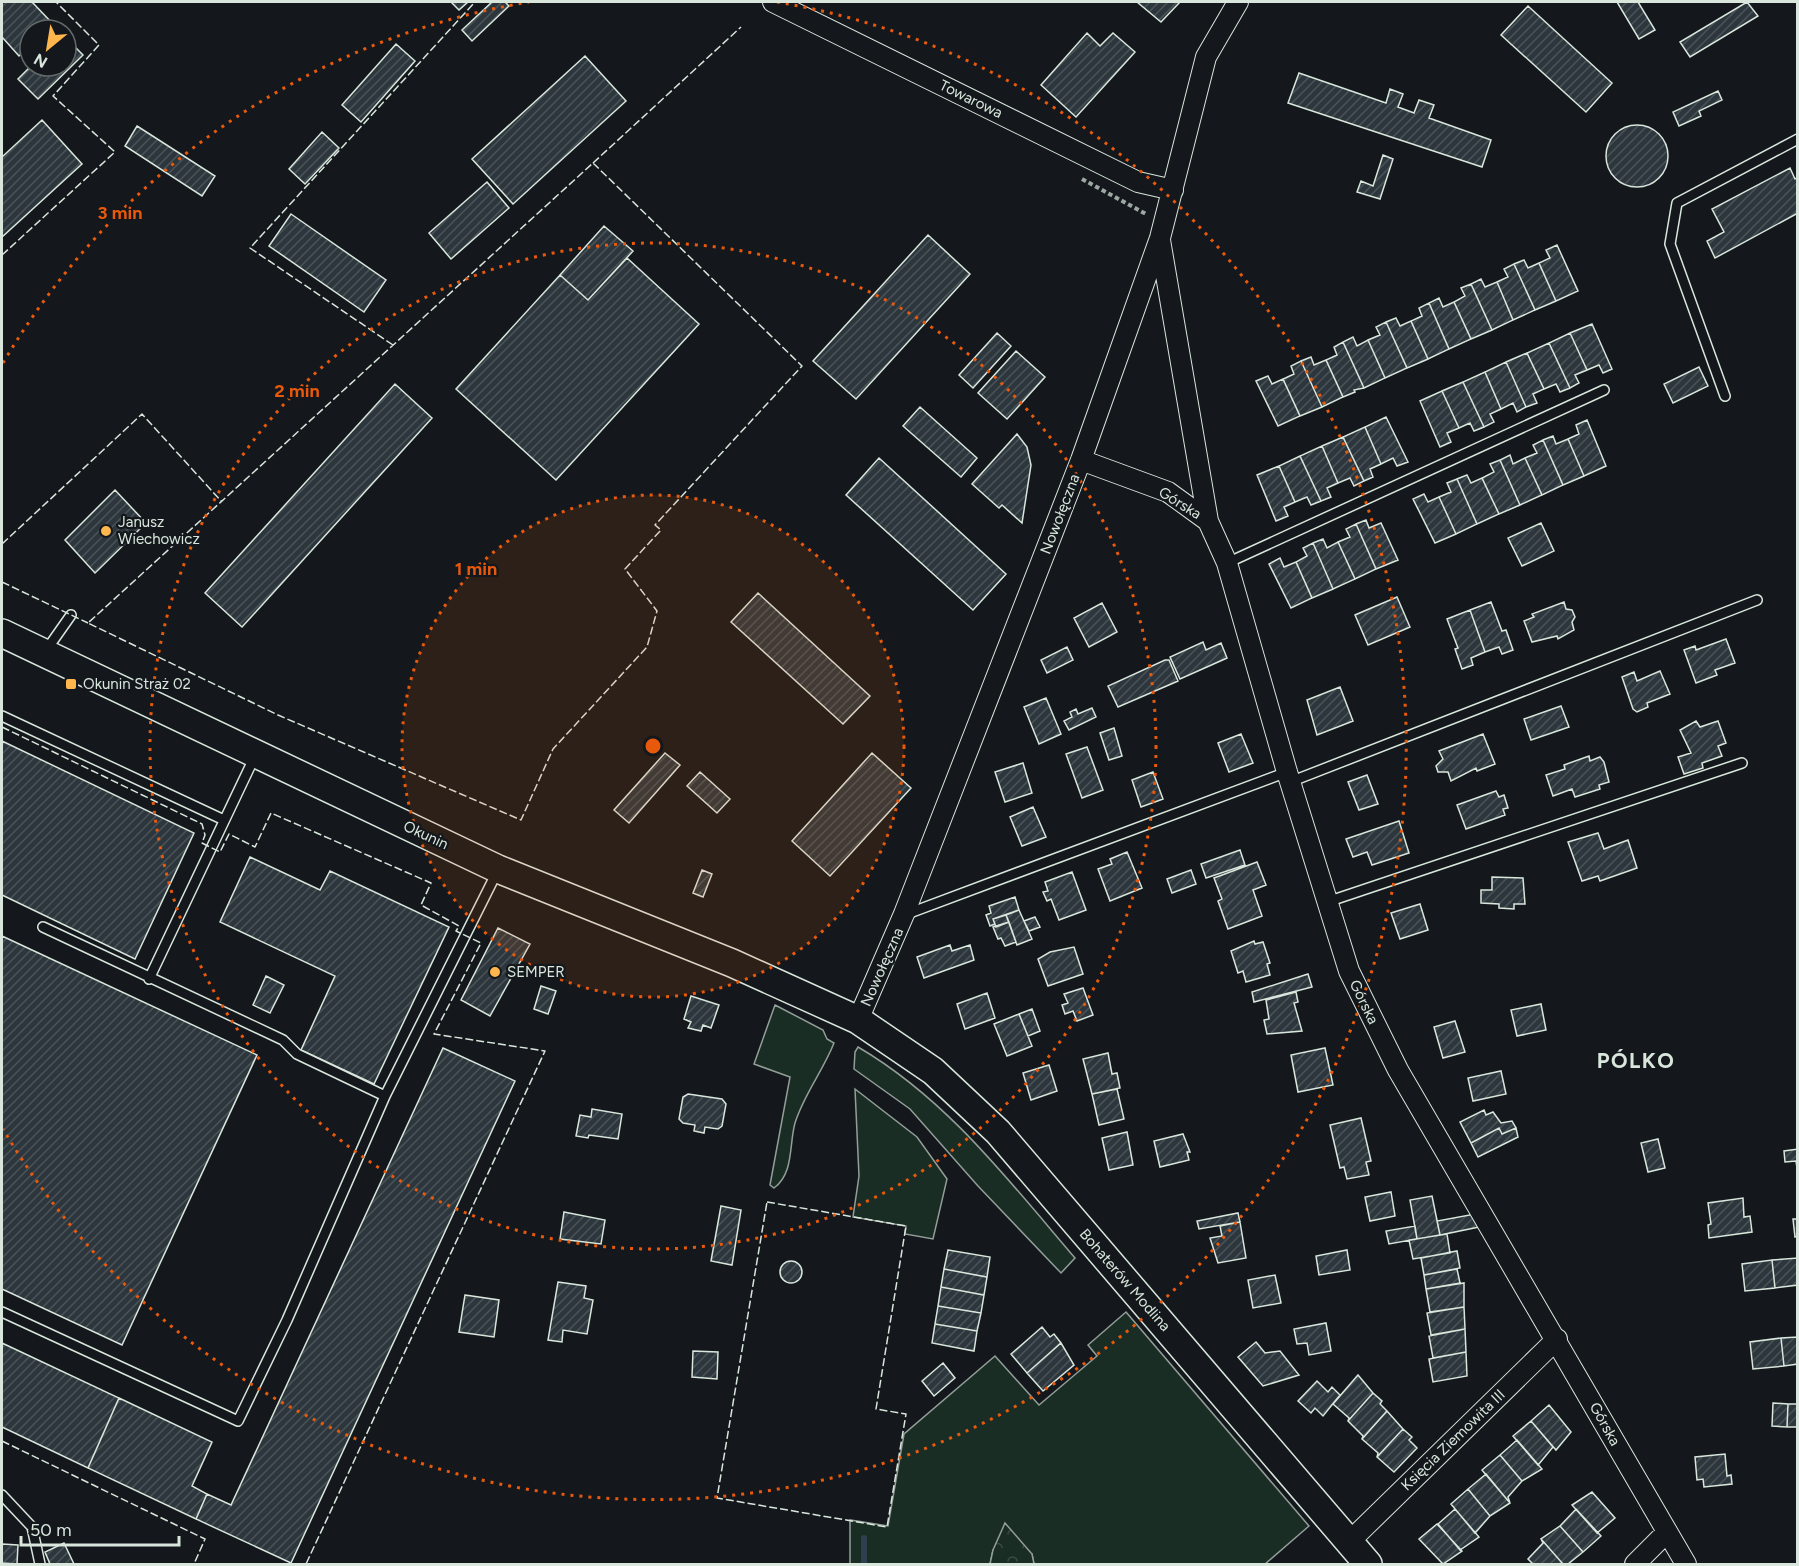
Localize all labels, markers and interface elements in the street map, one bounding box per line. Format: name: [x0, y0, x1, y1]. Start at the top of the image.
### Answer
north arrow: [18, 18, 78, 78]
text: N: [31, 49, 51, 72]
street label: Towarowa: [937, 76, 1005, 122]
text: 3 min: [98, 202, 142, 224]
text: 2 min: [274, 380, 320, 402]
street label: Nowołęczna: [1036, 471, 1084, 557]
street label: Górska: [1155, 483, 1205, 523]
place label: Janusz Wiechowicz: [118, 513, 200, 548]
marker: Janusz Wiechowicz: [99, 524, 113, 538]
text: 1 min: [455, 558, 497, 580]
place label: Okunin Straż 02: [83, 675, 191, 693]
marker: Okunin Straż 02: [64, 677, 78, 691]
centre of rings: [643, 736, 663, 756]
street label: Okunin: [401, 817, 451, 853]
street label: Nowołęczna: [857, 925, 907, 1009]
place label: SEMPER: [507, 963, 565, 981]
marker: SEMPER: [488, 965, 502, 979]
street label: Górska: [1346, 977, 1382, 1027]
district label: PÓLKO: [1597, 1048, 1675, 1073]
street label: Bohaterów Modlina: [1076, 1225, 1174, 1335]
street label: Księcia Ziemowita III: [1397, 1386, 1509, 1494]
street label: Górska: [1586, 1399, 1624, 1449]
scale bar: [21, 1509, 178, 1547]
text: 50 m: [30, 1519, 72, 1541]

